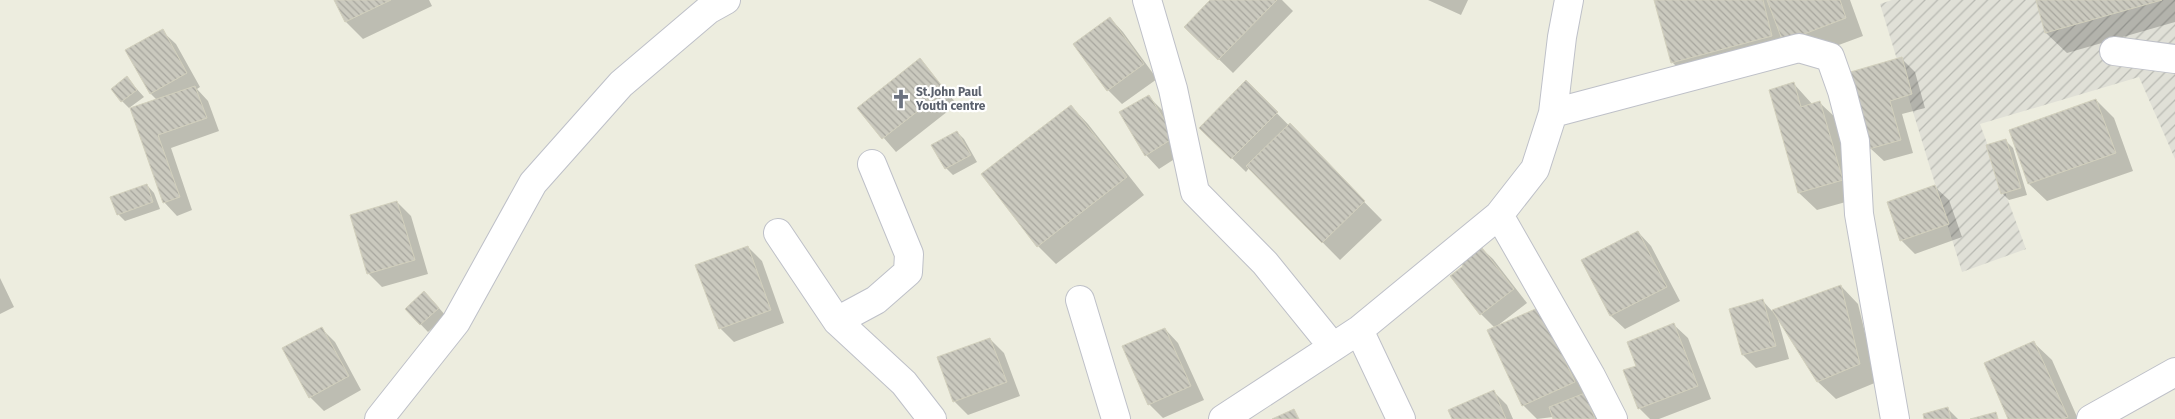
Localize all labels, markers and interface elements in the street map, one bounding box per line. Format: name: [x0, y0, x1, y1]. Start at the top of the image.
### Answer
place label: St.John Paul Youth centre: [915, 85, 986, 113]
church icon: St.John Paul Youth centre: [890, 88, 912, 110]

